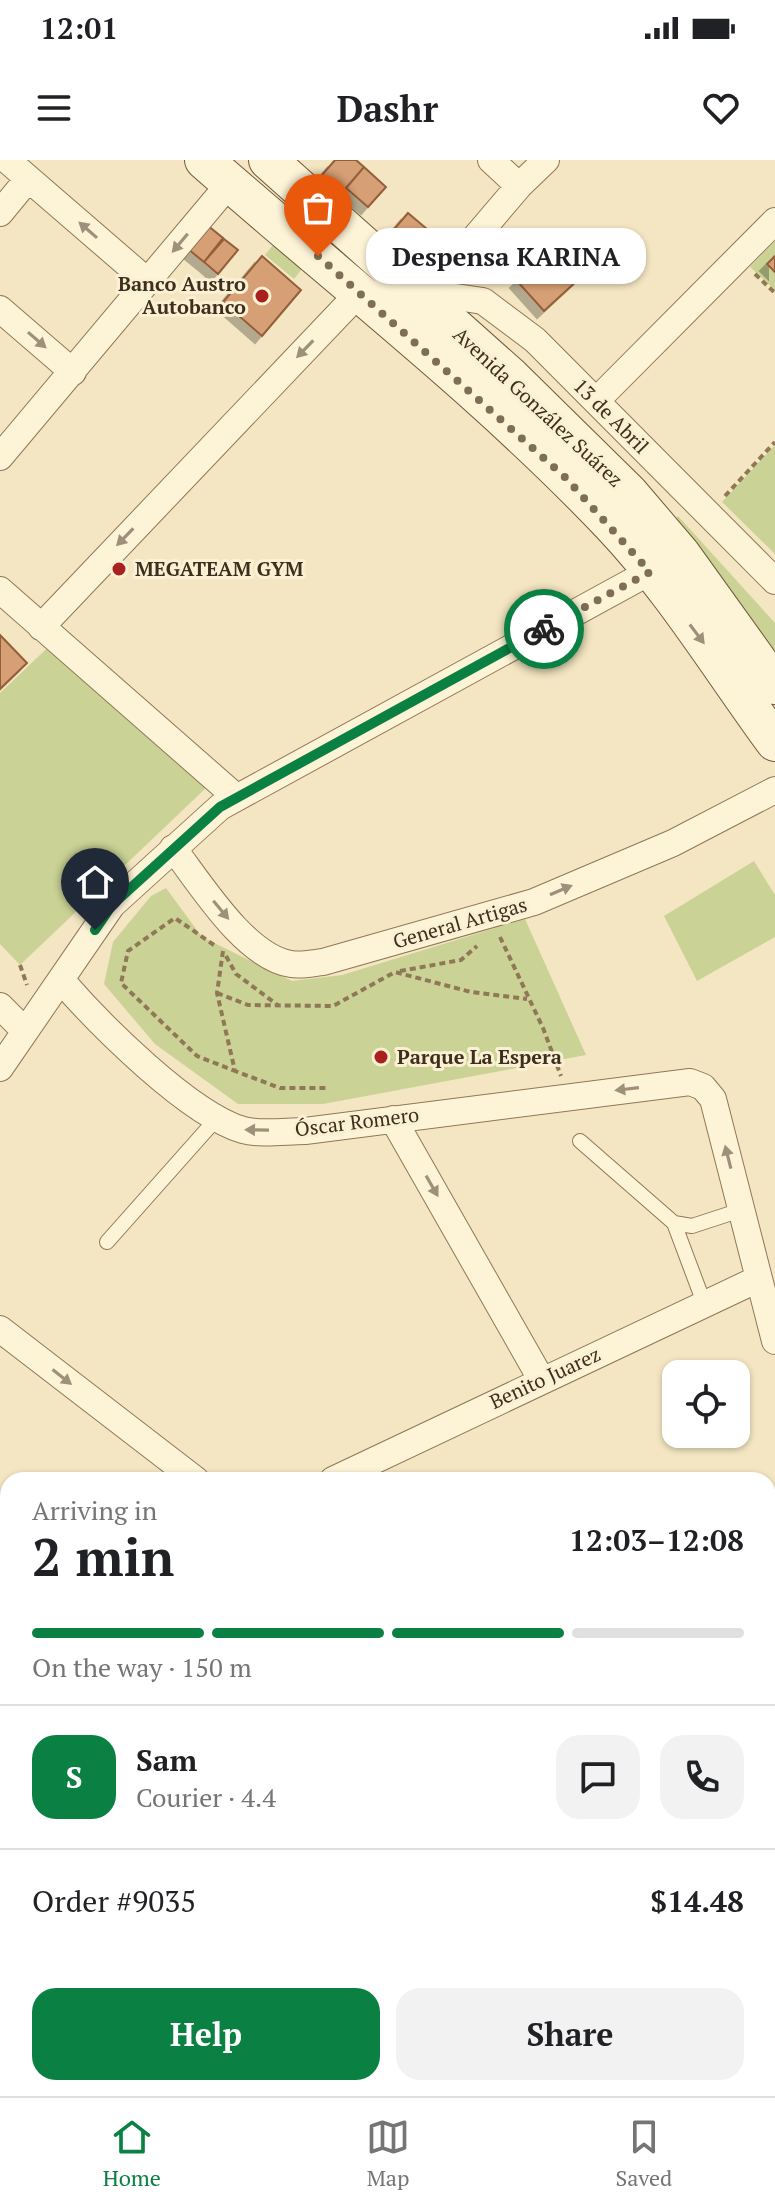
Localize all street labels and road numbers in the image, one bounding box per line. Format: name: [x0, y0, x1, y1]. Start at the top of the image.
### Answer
street label: Avenida González Suárez: [448, 321, 629, 492]
street label: 13 de Abril: [568, 372, 655, 459]
street label: General Artigas: [390, 891, 530, 955]
street label: Óscar Romero: [293, 1100, 421, 1143]
street label: Benito Juarez: [485, 1340, 605, 1415]

